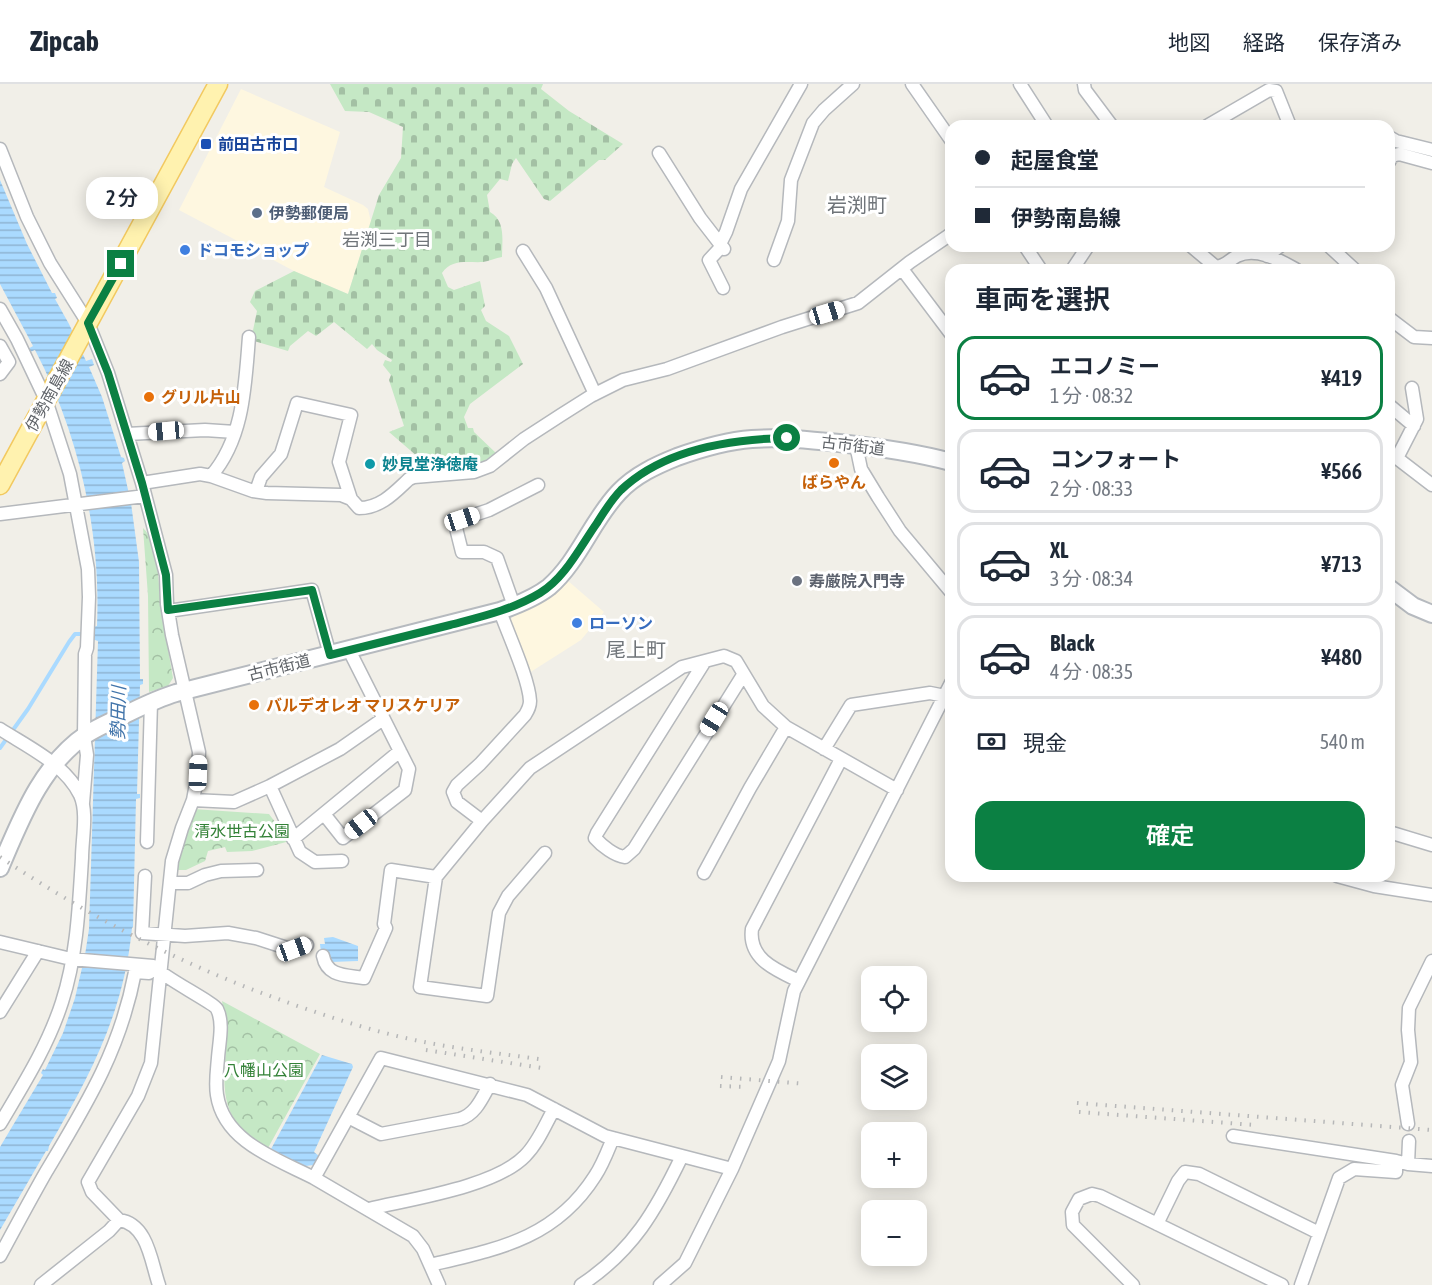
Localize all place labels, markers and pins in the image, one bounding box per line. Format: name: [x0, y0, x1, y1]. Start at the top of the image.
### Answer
place label: 前田古市口: [218, 135, 298, 153]
marker: 前田古市口: [199, 137, 213, 151]
place label: 伊勢郵便局: [268, 204, 349, 222]
marker: 伊勢郵便局: [250, 206, 264, 220]
place label: ドコモショップ: [197, 241, 309, 259]
marker: ドコモショップ: [178, 243, 192, 257]
place label: グリル片山: [161, 388, 241, 406]
marker: グリル片山: [142, 390, 156, 404]
place label: 妙見堂浄徳庵: [382, 455, 478, 473]
marker: ばらやん: [827, 456, 841, 470]
marker: 妙見堂浄徳庵: [363, 457, 377, 471]
place label: ばらやん: [802, 473, 866, 491]
place label: 寿厳院入門寺: [809, 572, 905, 590]
marker: 寿厳院入門寺: [790, 574, 804, 588]
place label: ローソン: [589, 614, 653, 632]
marker: ローソン: [570, 616, 584, 630]
place label: バルデオレオ マリスケリア: [266, 696, 460, 714]
marker: バルデオレオ マリスケリア: [247, 698, 261, 712]

